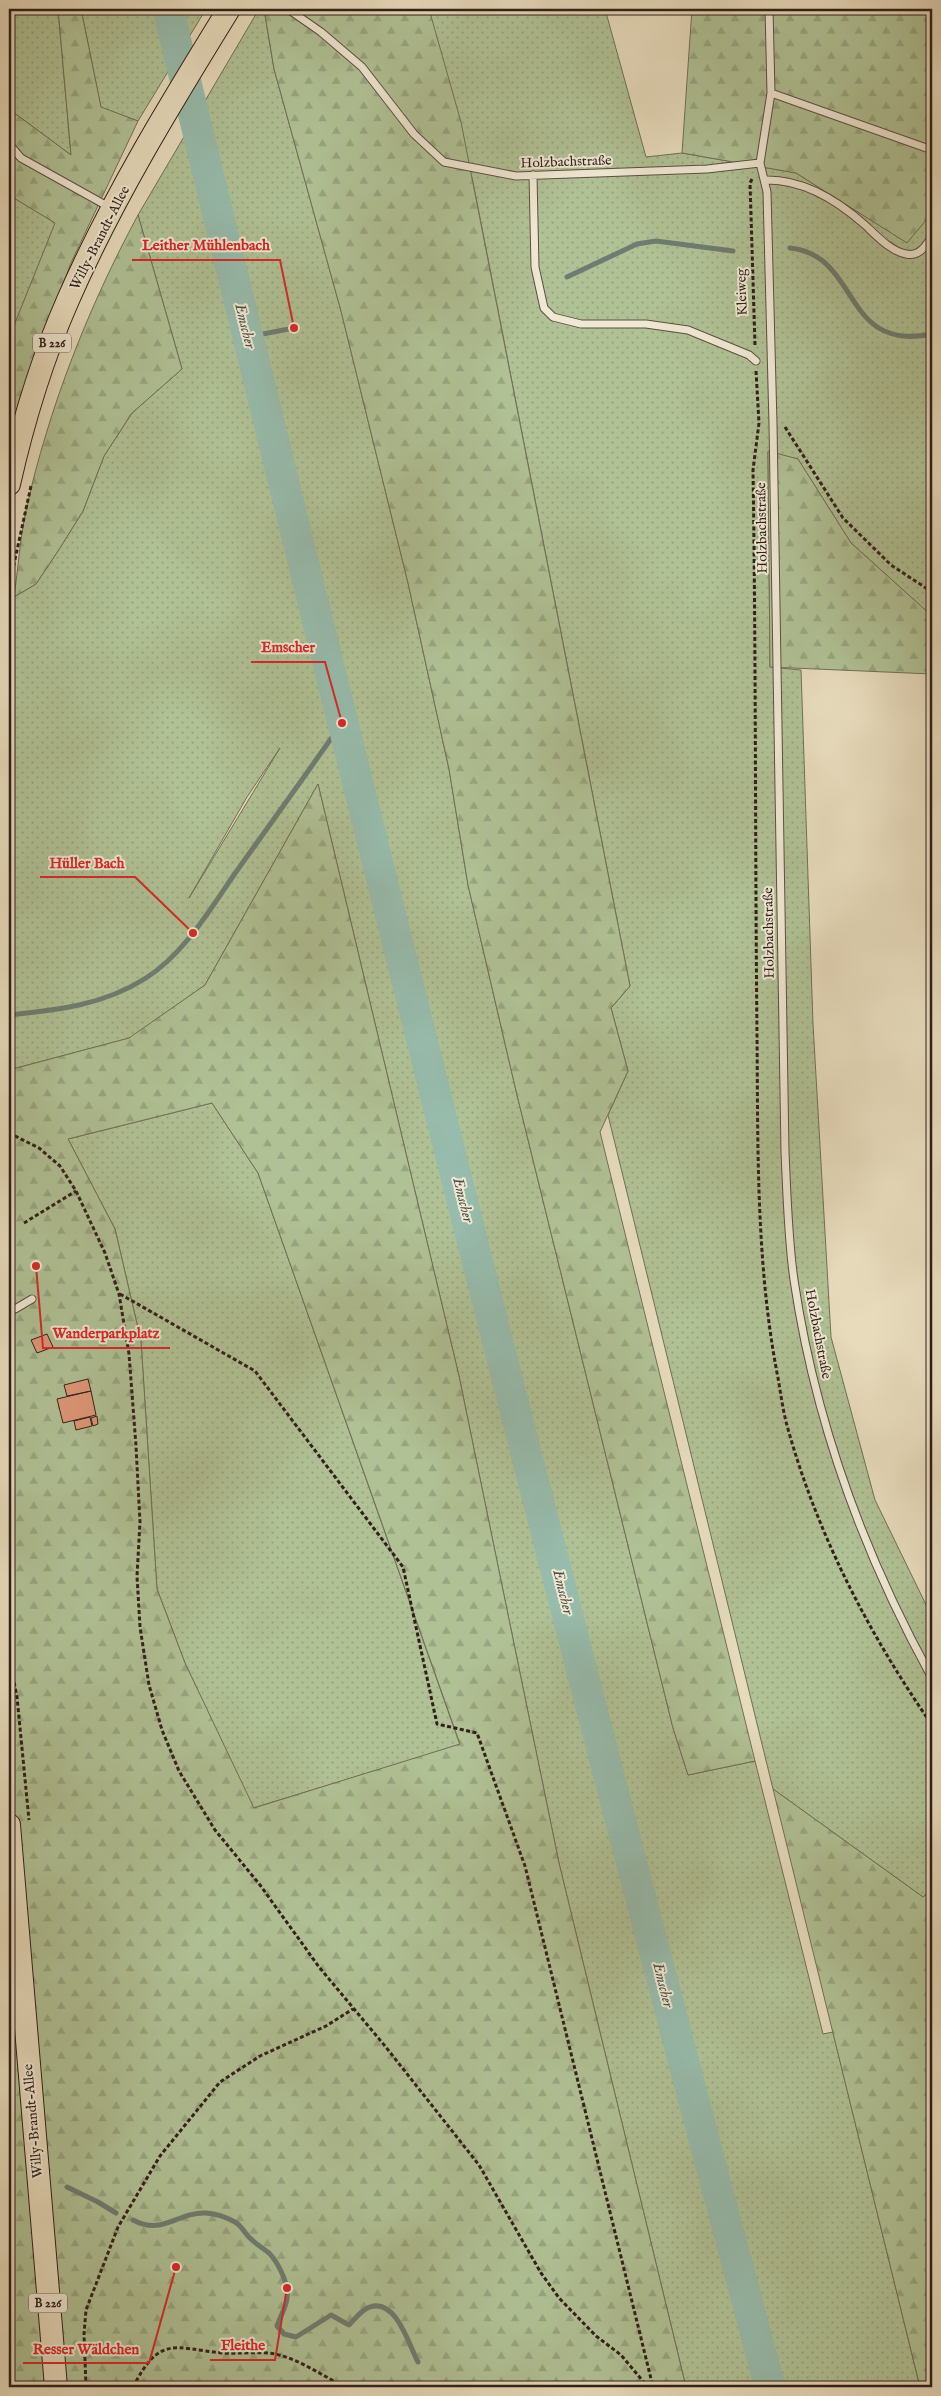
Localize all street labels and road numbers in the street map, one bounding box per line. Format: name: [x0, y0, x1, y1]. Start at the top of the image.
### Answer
street label: Holzbachstraße: [520, 151, 612, 173]
street label: Willy-Brandt-Allee: [66, 182, 134, 293]
street label: Kleiweg: [732, 268, 752, 316]
road number: B 226: [33, 333, 71, 352]
street label: Holzbachstraße: [752, 482, 772, 574]
street label: Holzbachstraße: [759, 887, 779, 979]
street label: Holzbachstraße: [800, 1288, 836, 1381]
street label: Willy-Brandt-Allee: [19, 2063, 47, 2179]
road number: B 226: [29, 2294, 67, 2312]

